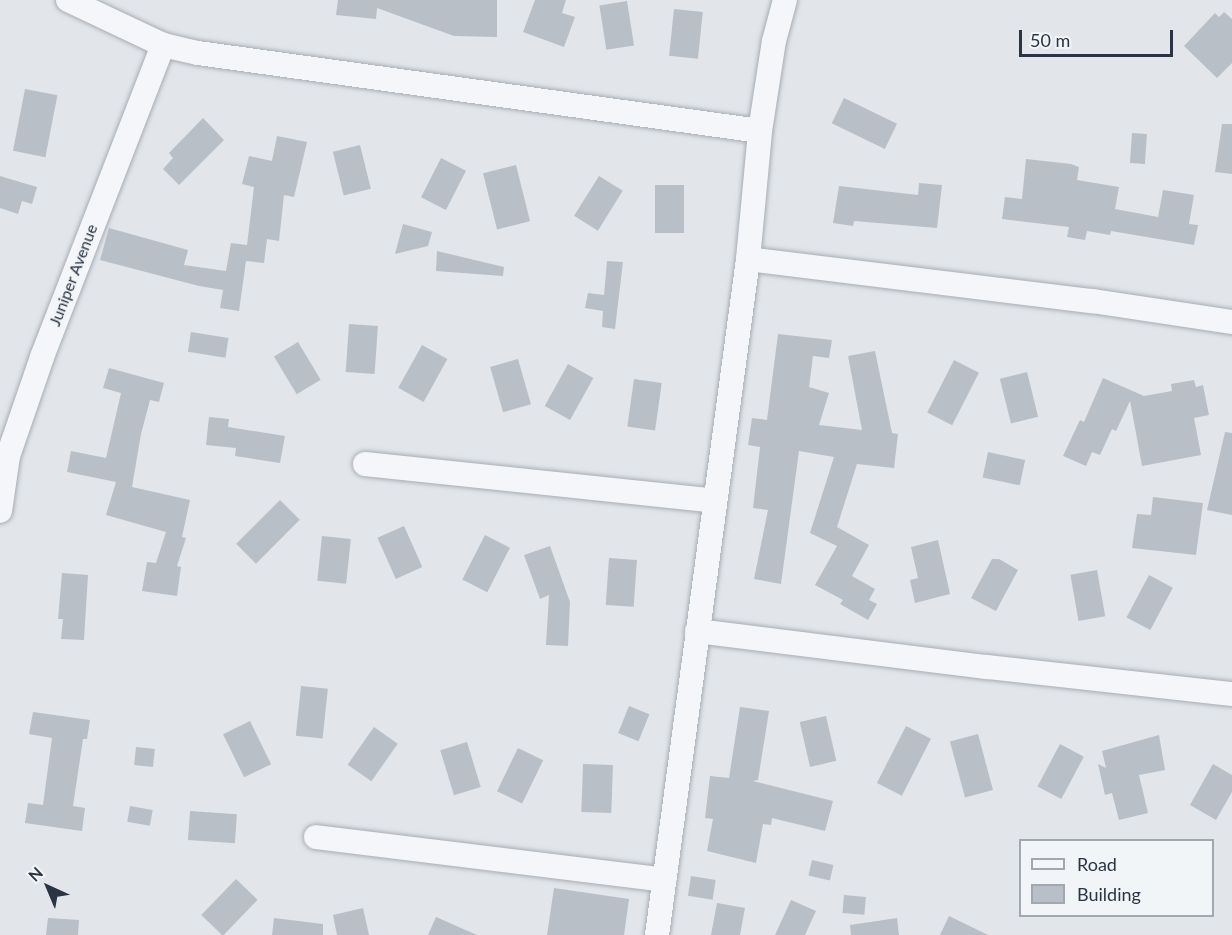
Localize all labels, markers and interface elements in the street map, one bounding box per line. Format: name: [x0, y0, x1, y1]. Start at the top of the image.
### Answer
scale bar: [1022, 18, 1176, 56]
text: 50 m: [1030, 29, 1070, 51]
street label: Juniper Avenue: [45, 221, 101, 329]
legend: [1019, 839, 1214, 917]
text: Road: [1077, 853, 1117, 875]
north arrow: [18, 857, 78, 917]
text: N: [24, 863, 46, 885]
text: Building: [1077, 883, 1141, 905]

